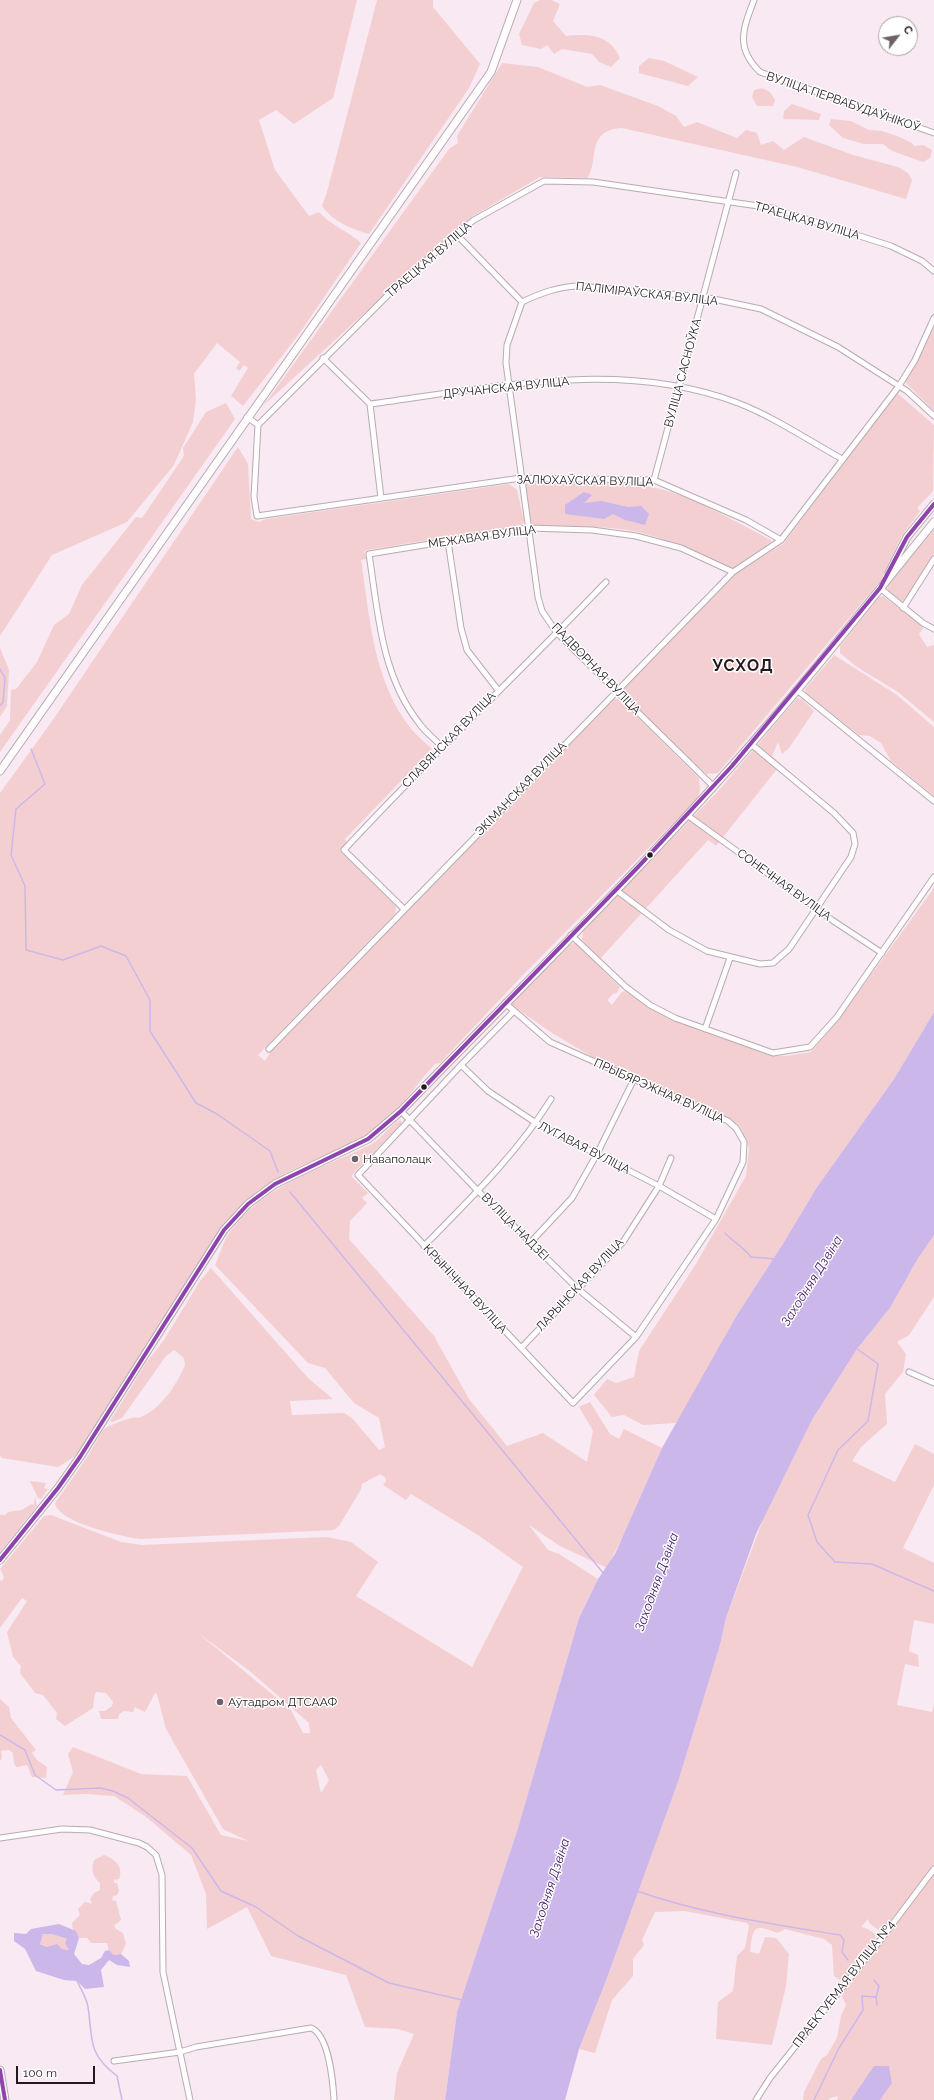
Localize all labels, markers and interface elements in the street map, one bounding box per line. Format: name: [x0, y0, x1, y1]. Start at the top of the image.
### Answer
north arrow: [878, 16, 918, 56]
text: С: [900, 23, 915, 37]
street label: ВУЛІЦА ПЕРВАБУДАЎНІКОЎ: [764, 69, 922, 135]
street label: ТРАЕЦКАЯ ВУЛІЦА: [753, 199, 861, 243]
street label: ТРАЕЦКАЯ ВУЛІЦА: [383, 219, 475, 301]
street label: ПАЛІМІРАЎСКАЯ ВУЛІЦА: [575, 279, 719, 309]
street label: ВУЛІЦА САСНОЎКА: [662, 317, 704, 429]
street label: ДРУЧАНСКАЯ ВУЛІЦА: [442, 374, 570, 402]
street label: ЗАЛЮХАЎСКАЯ ВУЛІЦА: [517, 473, 653, 489]
street label: МЕЖАВАЯ ВУЛІЦА: [427, 522, 537, 552]
street label: ПАДВОРНАЯ ВУЛІЦА: [549, 620, 643, 718]
district label: УСХОД: [712, 656, 774, 676]
street label: СЛАВЯНСКАЯ ВУЛІЦА: [399, 689, 499, 791]
street label: ЭКІМАНСКАЯ ВУЛІЦА: [472, 739, 570, 839]
street label: СОНЕЧНАЯ ВУЛІЦА: [734, 846, 834, 924]
unlabelled marker: [645, 850, 655, 860]
street label: ПРЫБЯРЭЖНАЯ ВУЛІЦА: [592, 1056, 726, 1126]
unlabelled marker: [419, 1082, 429, 1092]
street label: ЛУГАВАЯ ВУЛІЦА: [536, 1119, 632, 1177]
place label: Наваполацк: [363, 1152, 432, 1166]
marker: Наваполацк: [350, 1154, 360, 1164]
street label: ВУЛІЦА НАДЗЕІ: [478, 1190, 552, 1264]
water label: Заходняя Дзвіна: [778, 1233, 846, 1329]
street label: ЛАРЫНСКАЯ ВУЛІЦА: [533, 1235, 627, 1335]
street label: КРЫНІЧНАЯ ВУЛІЦА: [420, 1241, 510, 1337]
water label: Заходняя Дзвіна: [632, 1531, 682, 1633]
place label: Аўтадром ДТСААФ: [228, 1695, 337, 1709]
marker: Аўтадром ДТСААФ: [215, 1697, 225, 1707]
water label: Заходняя Дзвіна: [527, 1836, 573, 1940]
street label: ПРАЕКТУЕМАЯ ВУЛІЦА №4: [790, 1918, 898, 2050]
scale bar: [18, 2058, 97, 2084]
text: 100 m: [23, 2066, 57, 2080]

